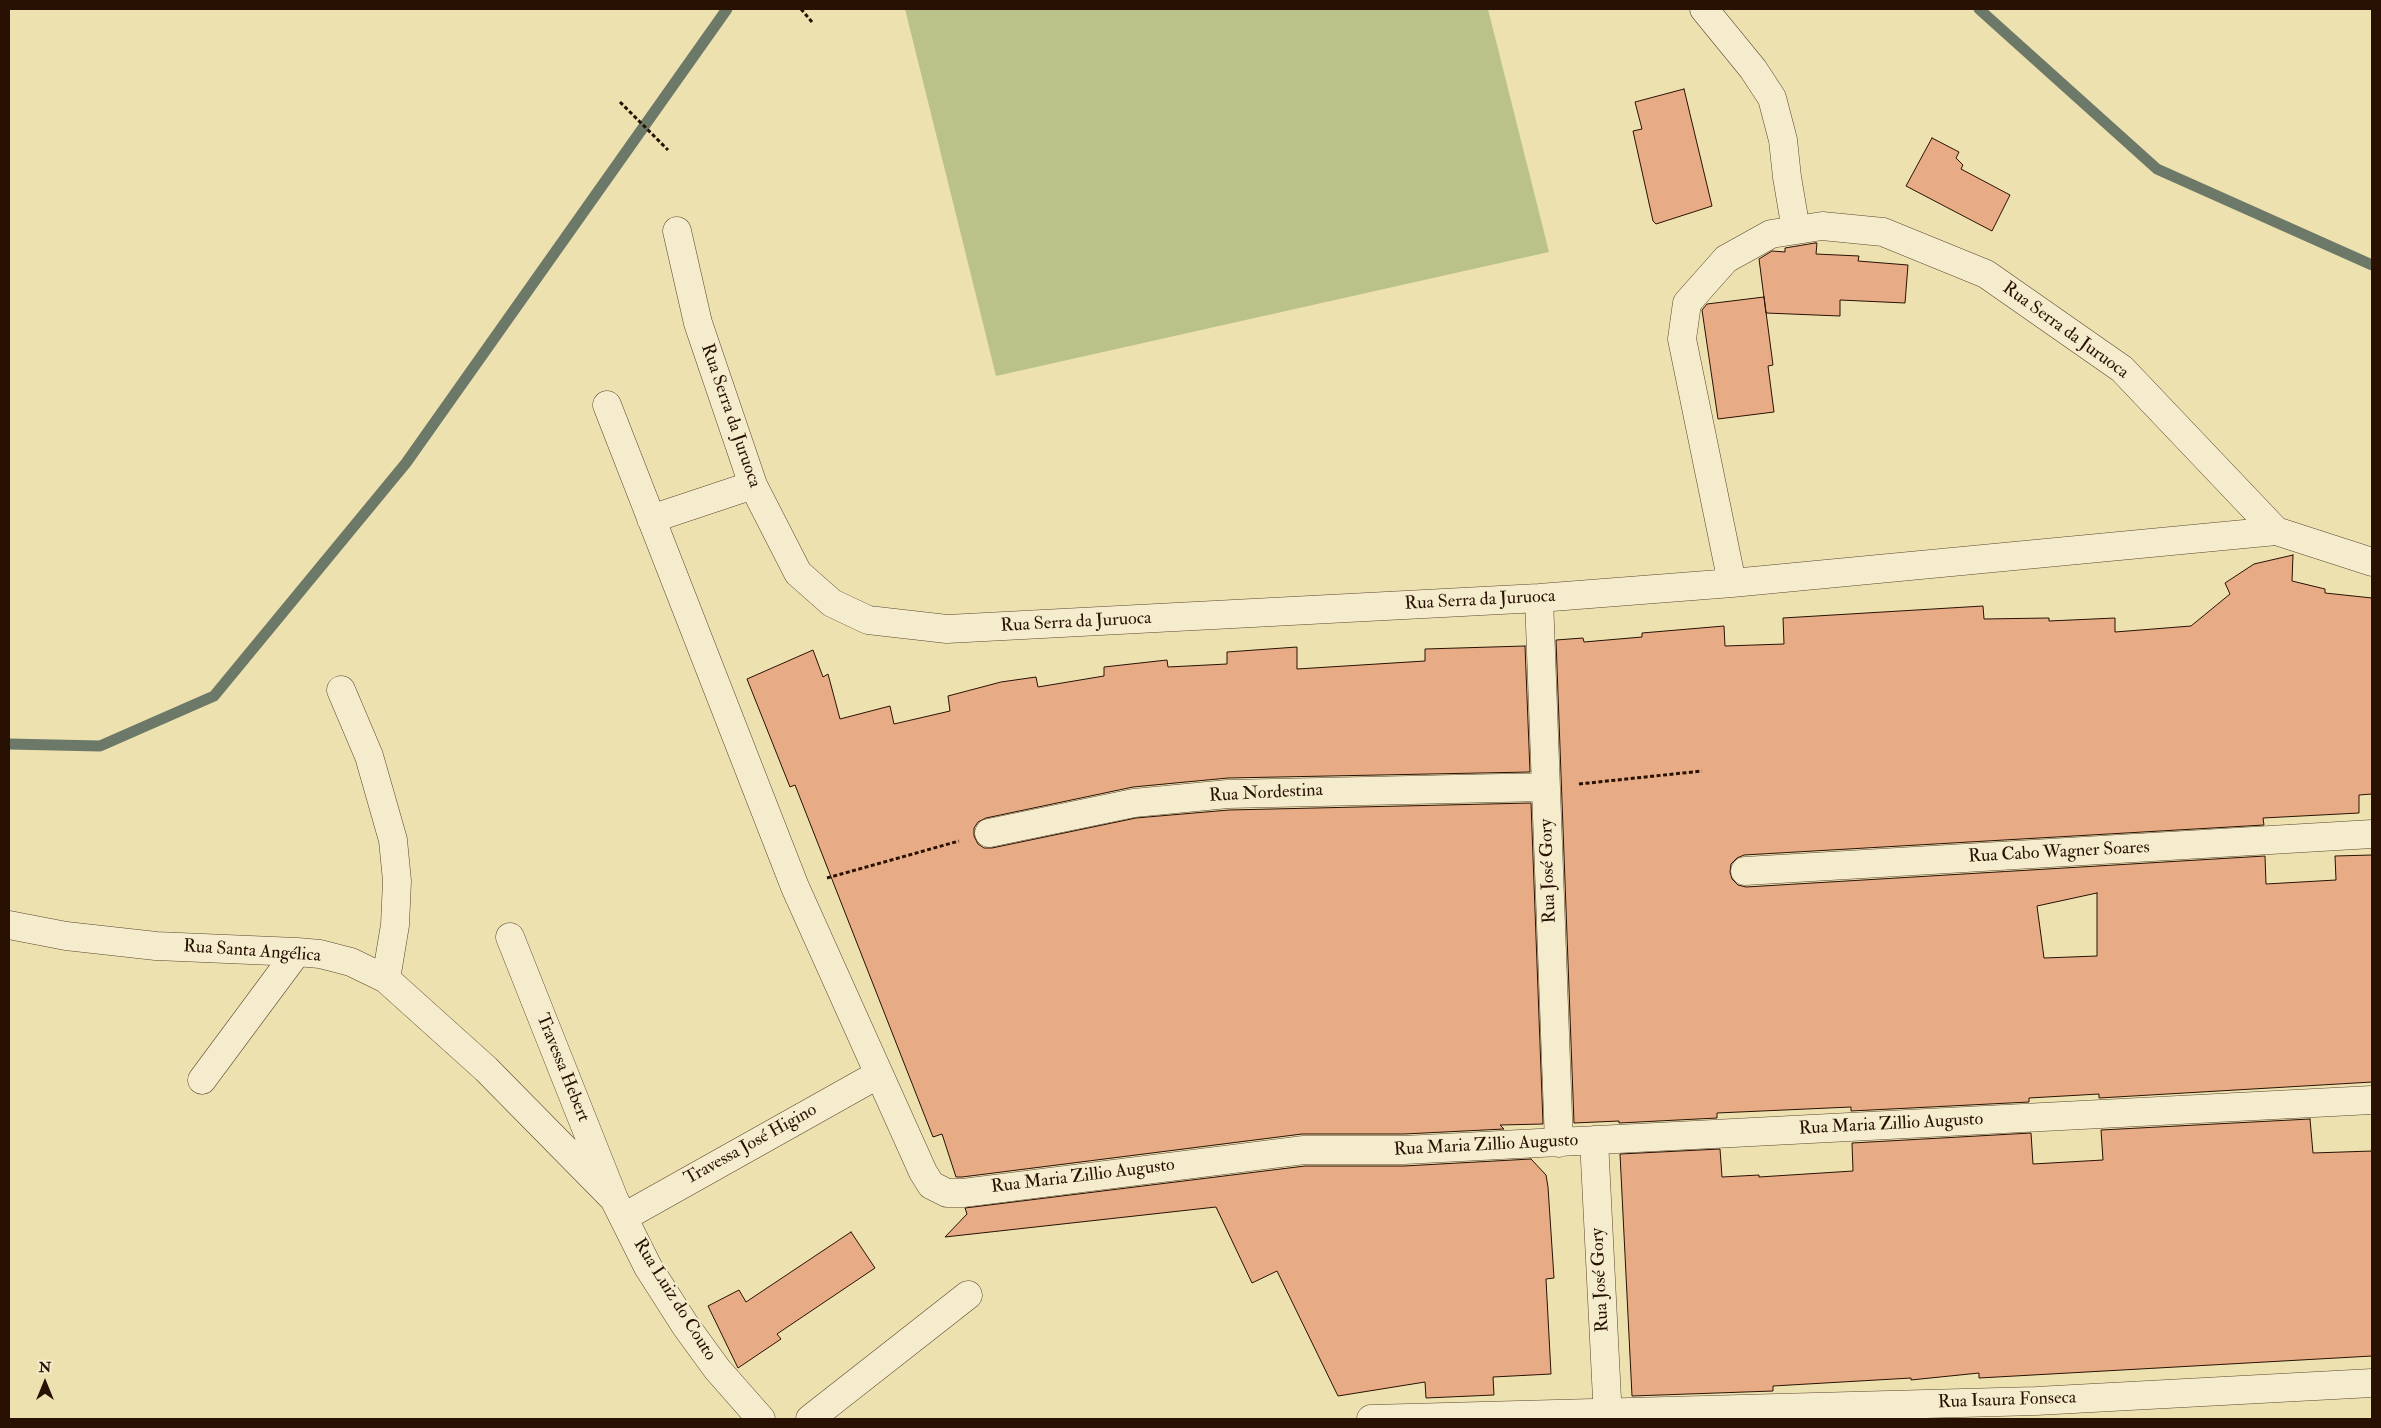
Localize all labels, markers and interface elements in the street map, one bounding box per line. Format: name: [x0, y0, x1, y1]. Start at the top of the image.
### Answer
street label: Rua Serra da Juruoca: [1998, 278, 2132, 384]
street label: Rua Serra da Juruoca: [695, 341, 765, 491]
street label: Rua Serra da Juruoca: [1404, 586, 1556, 616]
street label: Rua Serra da Juruoca: [1000, 608, 1152, 638]
street label: Rua Nordestina: [1208, 780, 1324, 808]
street label: Rua José Gory: [1536, 818, 1562, 924]
street label: Rua Cabo Wagner Soares: [1968, 837, 2150, 869]
street label: Rua Santa Angélica: [182, 936, 322, 968]
street label: Travessa Hebert: [530, 1011, 594, 1125]
street label: Travessa José Higino: [681, 1100, 821, 1190]
street label: Rua Maria Zillio Augusto: [1798, 1109, 1984, 1141]
street label: Rua Maria Zillio Augusto: [1393, 1130, 1579, 1162]
street label: Rua Maria Zillio Augusto: [990, 1155, 1176, 1199]
street label: Rua José Gory: [1587, 1227, 1615, 1333]
street label: Rua Luiz do Couto: [628, 1235, 720, 1365]
north arrow: [20, 1358, 70, 1408]
text: N: [39, 1359, 51, 1376]
street label: Rua Isaura Fonseca: [1937, 1388, 2077, 1414]

